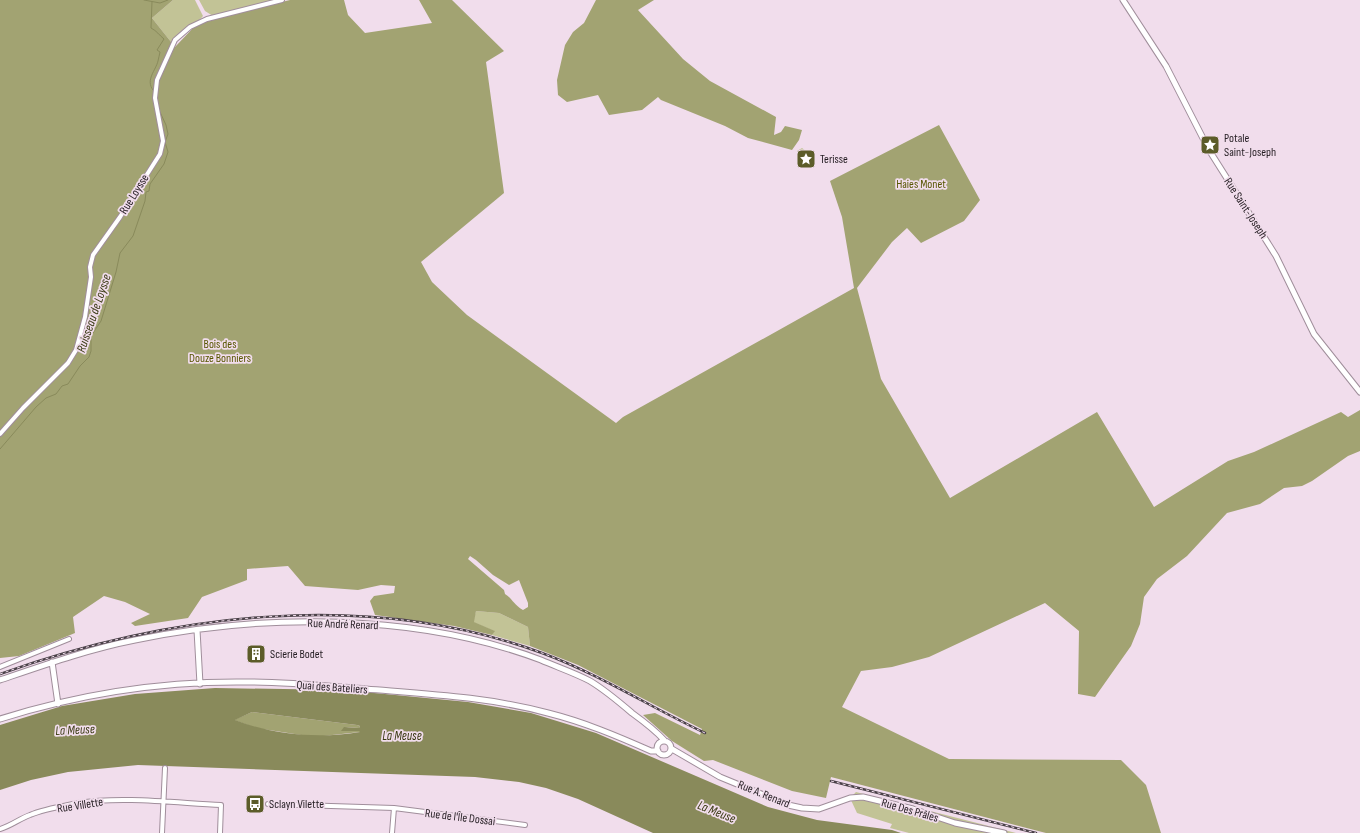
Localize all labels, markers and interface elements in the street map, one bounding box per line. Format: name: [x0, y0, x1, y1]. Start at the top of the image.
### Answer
place label: Potale Saint-Joseph: [1224, 131, 1276, 160]
place icon: Potale Saint-Joseph: [1199, 134, 1221, 156]
place icon: Terisse: [795, 148, 817, 170]
place label: Terisse: [820, 152, 848, 167]
street label: Rue Loysse: [116, 171, 153, 217]
street label: Rue Saint-Joseph: [1220, 175, 1271, 241]
park label: Haies Monet: [896, 177, 946, 192]
water label: Ruisseau de Loysse: [73, 272, 115, 354]
park label: Bois des Douze Bonniers: [189, 337, 251, 366]
street label: Rue André Renard: [307, 616, 379, 633]
building icon: Scierie Bodet: [245, 643, 267, 665]
place label: Scierie Bodet: [270, 647, 324, 662]
street label: Quai des Bateliers: [296, 678, 368, 697]
water label: La Meuse: [55, 721, 95, 739]
water label: La Meuse: [382, 728, 422, 744]
street label: Rue A. Renard: [736, 777, 792, 812]
bus stop icon: Sclayn Vilette: [244, 793, 266, 815]
street label: Rue Villette: [56, 794, 104, 817]
street label: Rue Des Prâles: [880, 795, 940, 826]
place label: Sclayn Vilette: [269, 797, 324, 812]
water label: La Meuse: [695, 797, 738, 827]
street label: Rue de l'Île Dossai: [424, 806, 496, 829]

